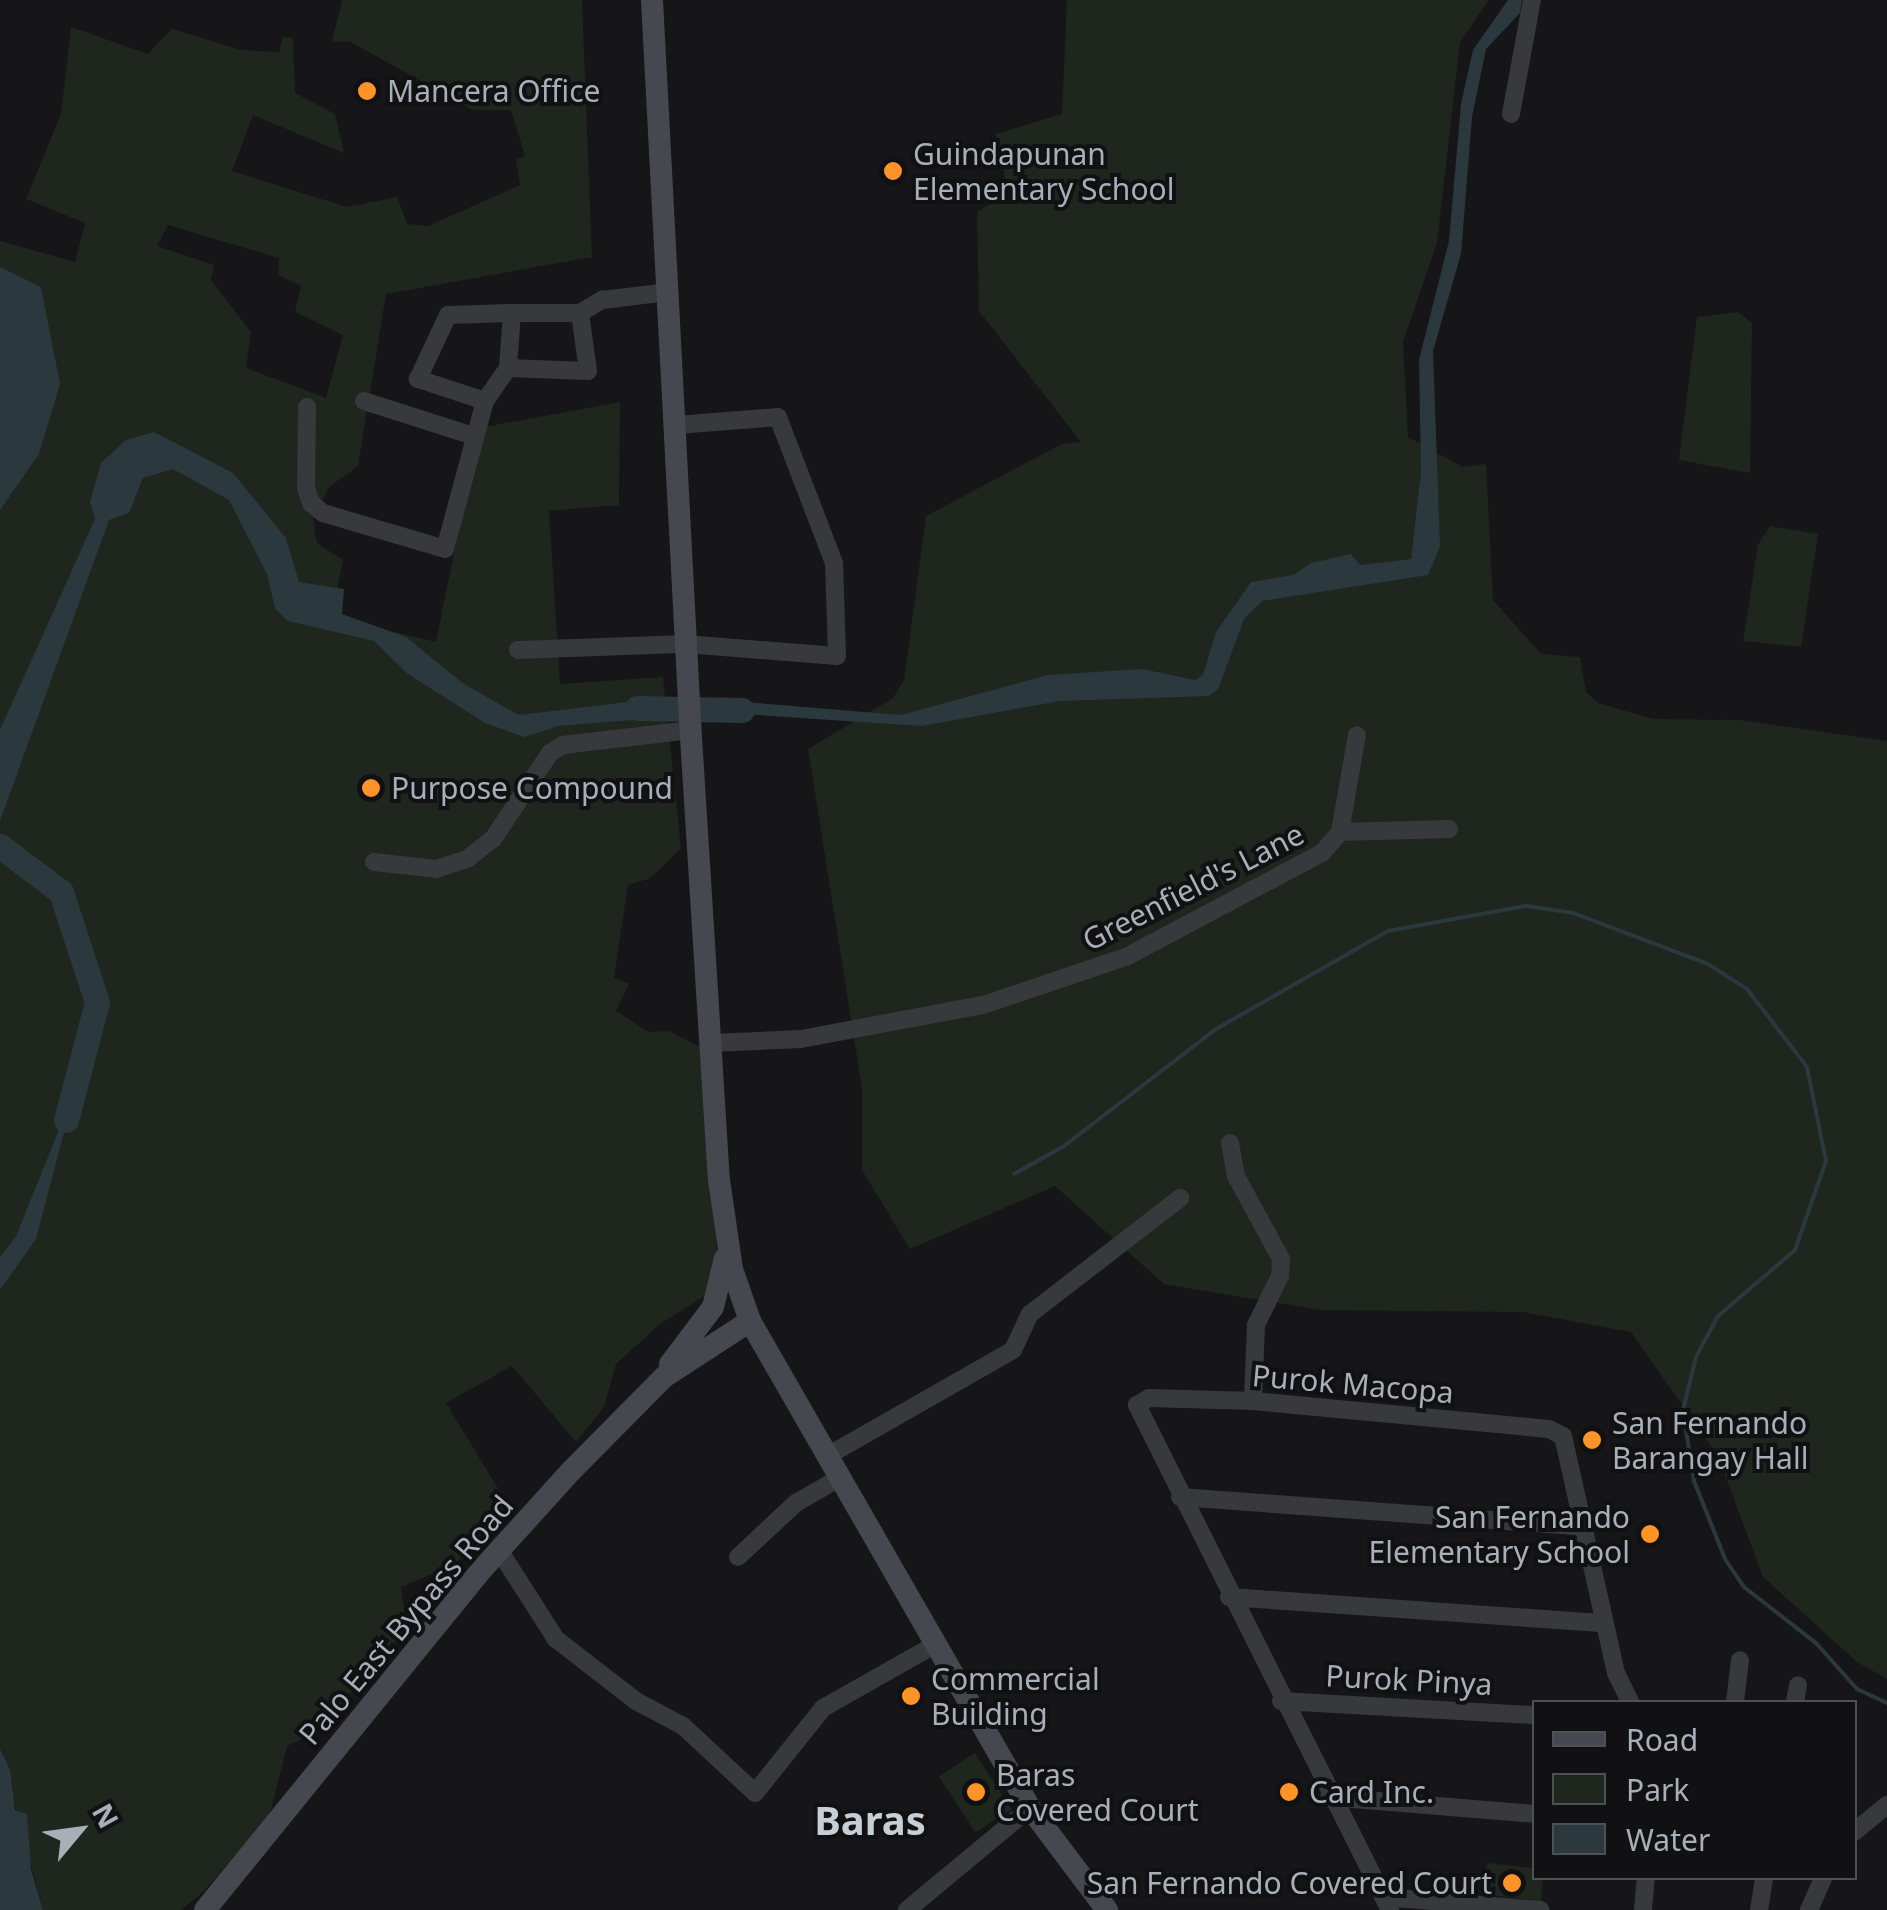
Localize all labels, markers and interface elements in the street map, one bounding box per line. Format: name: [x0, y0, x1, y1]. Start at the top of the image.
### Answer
place label: Mancera Office: [387, 73, 600, 109]
marker: Mancera Office: [356, 80, 378, 102]
place label: Guindapunan Elementary School: [913, 136, 1174, 206]
marker: Guindapunan Elementary School: [882, 160, 904, 182]
place label: Purpose Compound: [391, 770, 673, 806]
marker: Purpose Compound: [360, 777, 382, 799]
street label: Greenfield's Lane: [1076, 816, 1310, 958]
street label: Purok Macopa: [1251, 1357, 1455, 1411]
place label: San Fernando Barangay Hall: [1612, 1405, 1808, 1476]
marker: San Fernando Barangay Hall: [1581, 1429, 1603, 1451]
street label: Palo East Bypass Road: [291, 1488, 521, 1752]
place label: San Fernando Elementary School: [1369, 1499, 1630, 1570]
marker: San Fernando Elementary School: [1639, 1523, 1661, 1545]
street label: Purok Pinya: [1325, 1658, 1493, 1702]
place label: Commercial Building: [931, 1661, 1100, 1732]
marker: Commercial Building: [900, 1685, 922, 1707]
legend: [1532, 1700, 1857, 1880]
text: Road: [1626, 1719, 1698, 1760]
place label: Baras Covered Court: [996, 1757, 1198, 1828]
text: Park: [1626, 1769, 1689, 1810]
place label: Card Inc.: [1309, 1774, 1434, 1810]
north arrow: [30, 1780, 130, 1880]
marker: Baras Covered Court: [965, 1781, 987, 1803]
marker: Card Inc.: [1278, 1781, 1300, 1803]
text: N: [84, 1796, 128, 1835]
district label: Baras: [814, 1796, 926, 1844]
text: Water: [1626, 1819, 1710, 1860]
place label: San Fernando Covered Court: [1087, 1865, 1492, 1901]
marker: San Fernando Covered Court: [1501, 1872, 1523, 1894]

